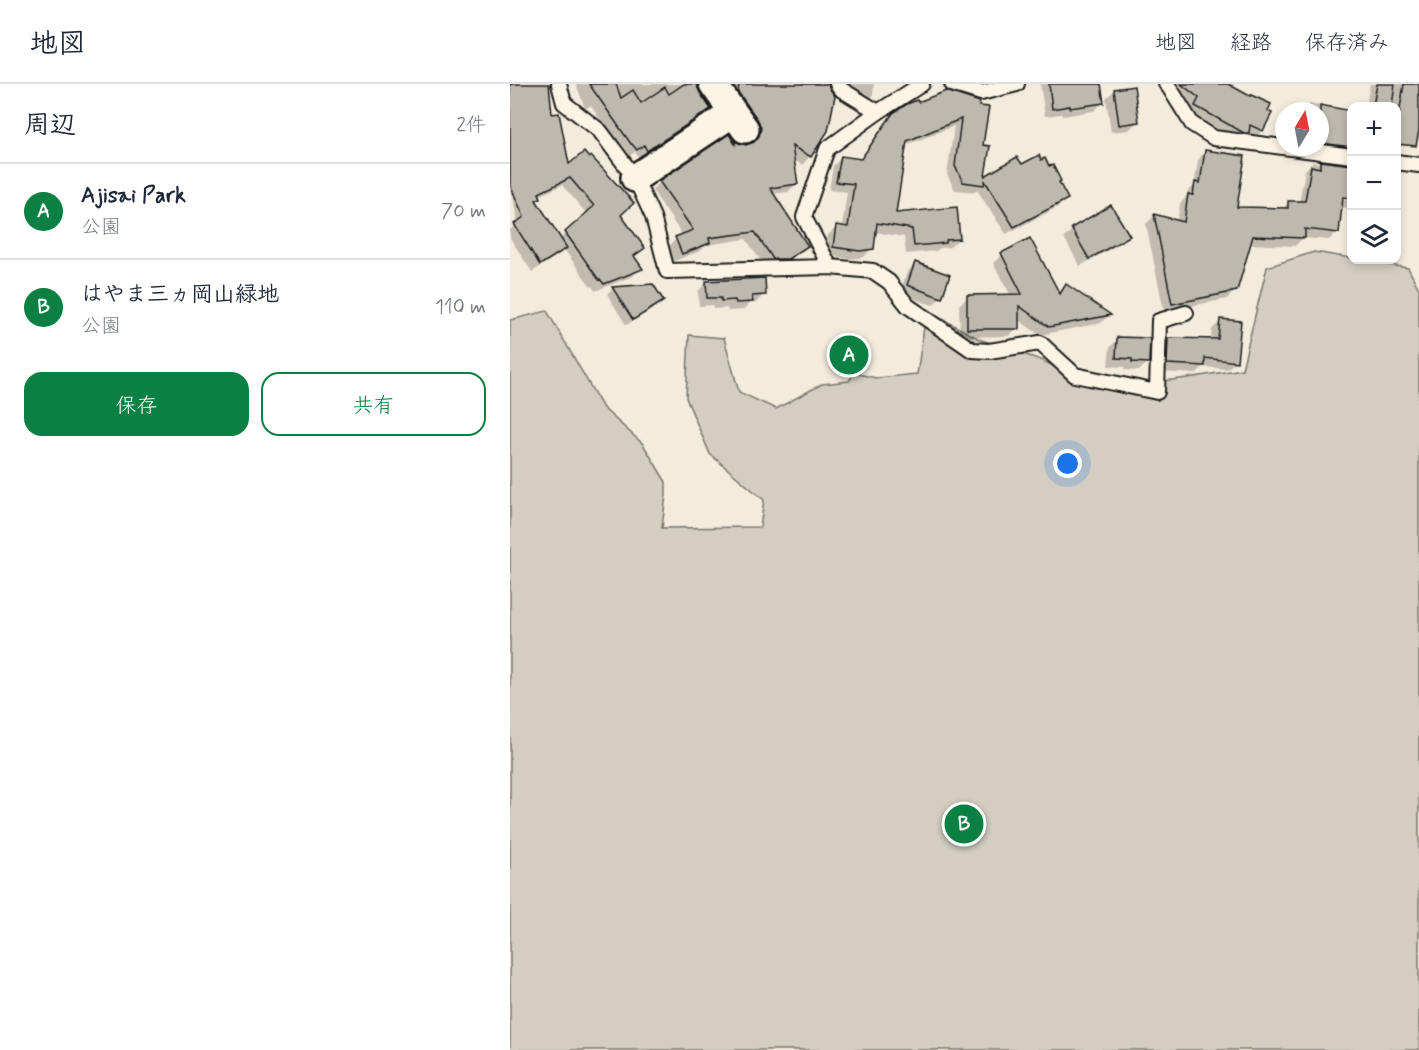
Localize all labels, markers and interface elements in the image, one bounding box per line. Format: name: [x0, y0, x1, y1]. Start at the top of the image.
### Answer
text: 地図: [30, 26, 86, 63]
text: 地図: [1155, 29, 1197, 57]
text: 経路: [1230, 29, 1272, 57]
text: 保存済み: [1305, 29, 1389, 57]
north arrow: [1275, 102, 1329, 156]
map controls: [1347, 102, 1401, 264]
button: +: [1347, 102, 1401, 156]
text: 周辺: [24, 109, 76, 143]
text: 2件: [456, 112, 486, 139]
button: −: [1347, 156, 1401, 210]
text: Ajisai Park: [81, 182, 186, 210]
text: A: [37, 198, 50, 225]
text: 70 m: [441, 198, 486, 225]
button: layers: [1347, 210, 1401, 264]
text: 公園: [81, 214, 121, 241]
text: はやま三ヵ岡山緑地: [81, 281, 279, 309]
text: B: [37, 294, 50, 321]
text: 110 m: [435, 294, 486, 321]
text: 公園: [81, 313, 121, 340]
pin: A: [830, 332, 868, 378]
button: 保存: [24, 372, 249, 436]
button: 共有: [261, 372, 486, 436]
your location: [1053, 449, 1082, 478]
pin: B: [944, 802, 984, 846]

